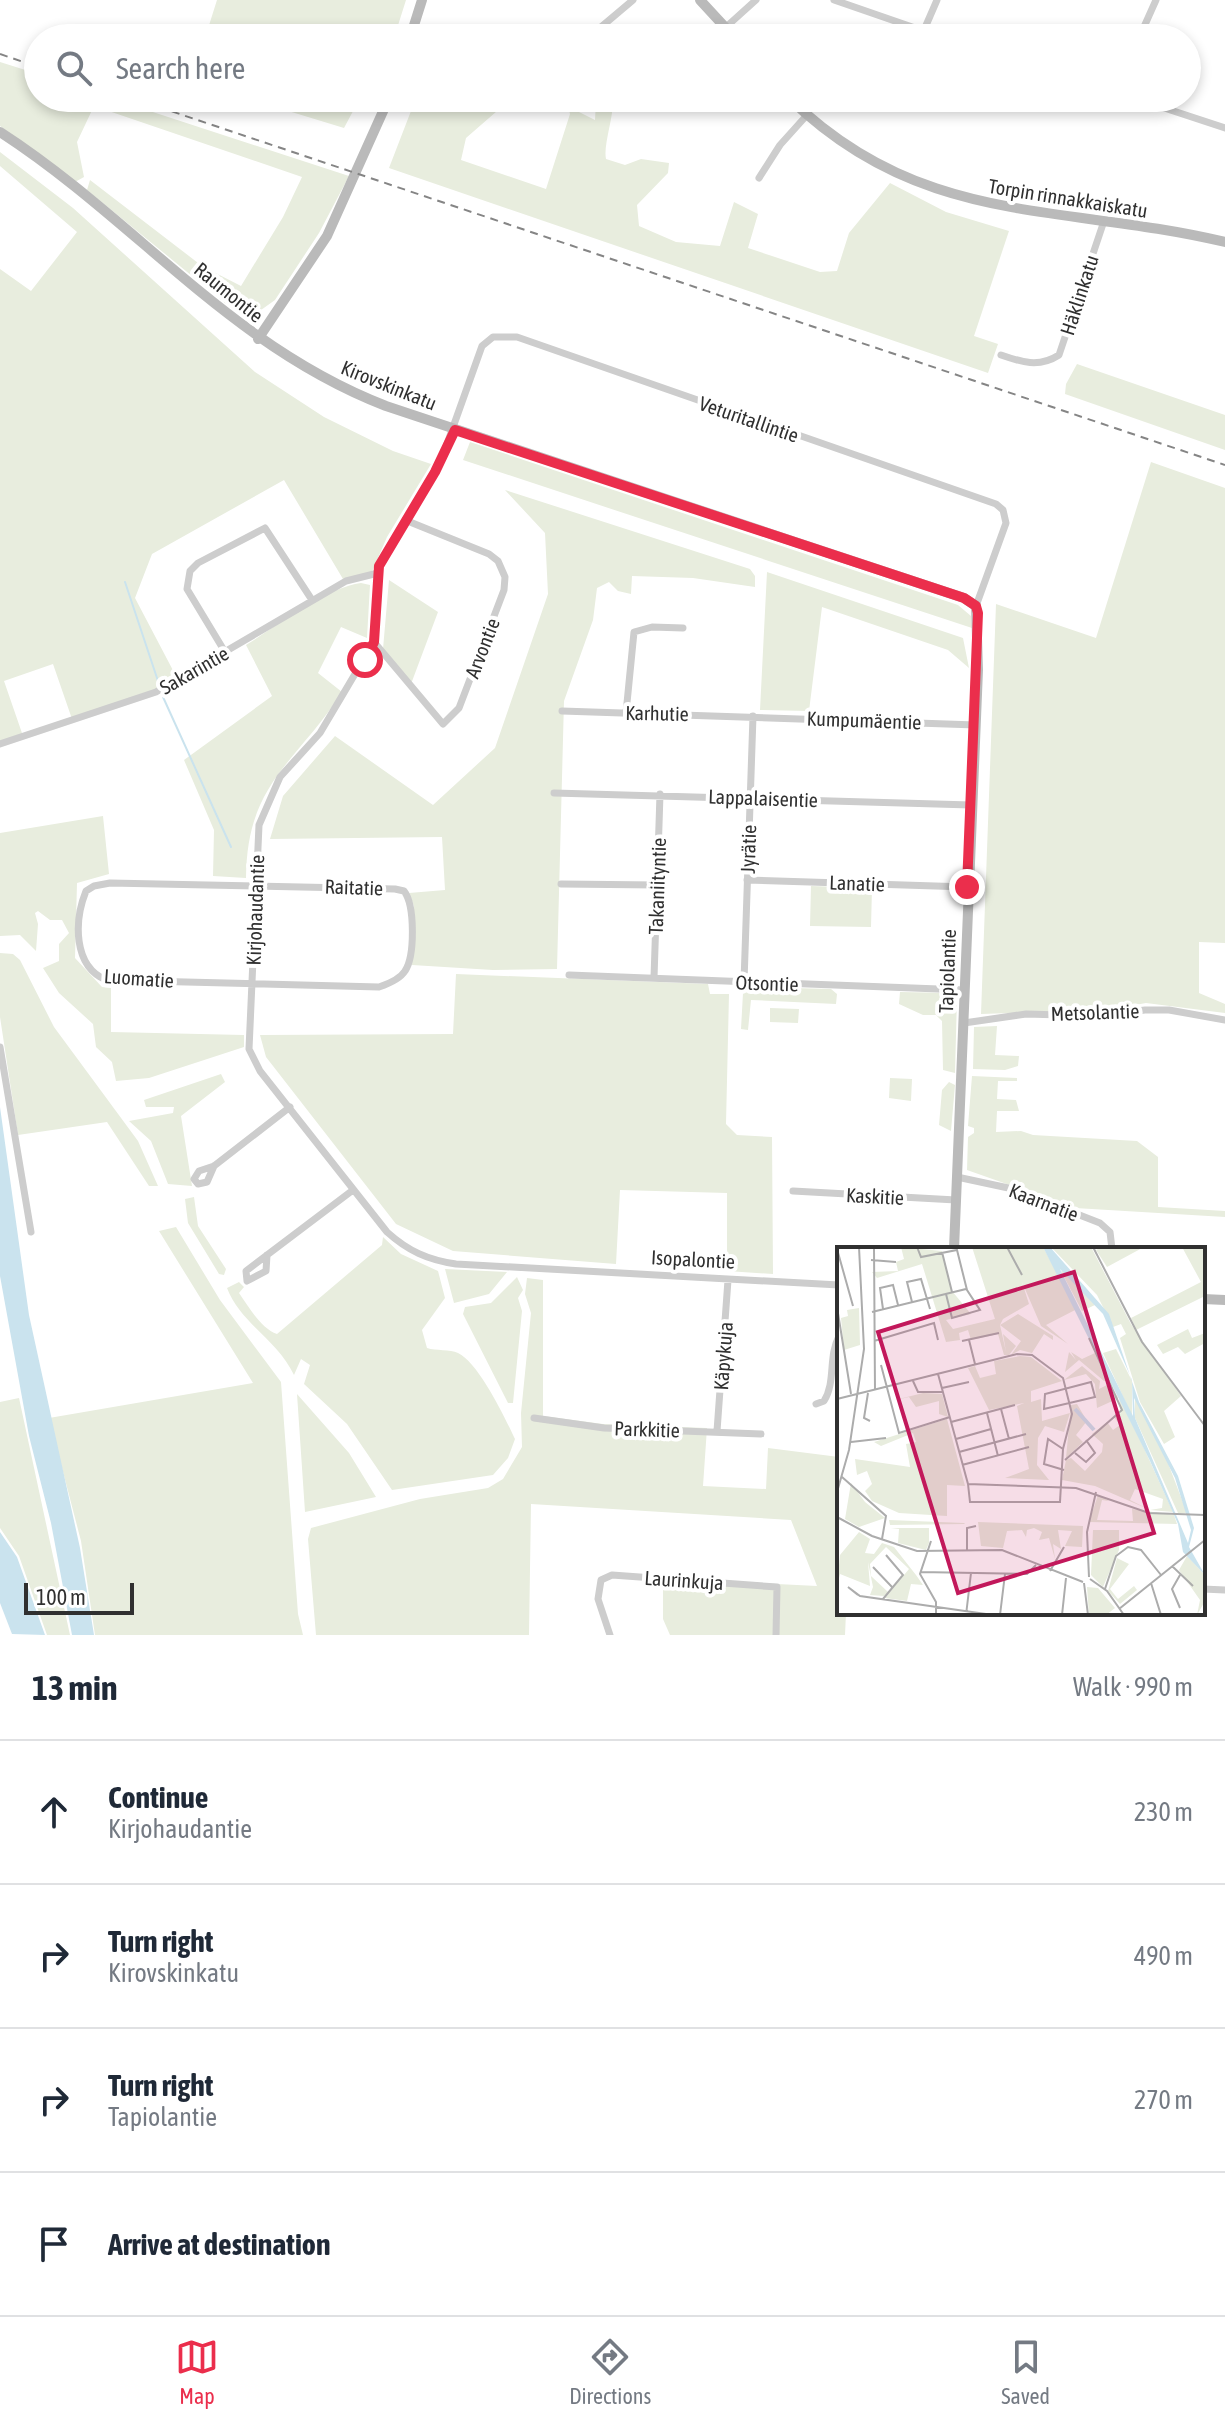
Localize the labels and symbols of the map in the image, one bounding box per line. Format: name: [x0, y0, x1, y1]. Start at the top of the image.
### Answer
street label: Torpin rinnakkaiskatu: [987, 174, 1149, 222]
street label: Häklinkatu: [1055, 252, 1103, 338]
street label: Raumontie: [190, 257, 268, 327]
street label: Kirovskinkatu: [338, 355, 440, 415]
street label: Veturitallintie: [696, 391, 802, 447]
street label: Arvontie: [460, 615, 504, 681]
street label: Sakarintie: [156, 641, 232, 699]
route start: [347, 642, 383, 678]
street label: Karhutie: [625, 701, 689, 725]
street label: Kumpumäentie: [806, 707, 922, 733]
street label: Lappalaisentie: [708, 785, 818, 811]
street label: Jyrätie: [736, 824, 760, 874]
street label: Takaniityntie: [644, 837, 670, 935]
street label: Kirjohaudantie: [242, 854, 268, 966]
route end: [949, 869, 985, 905]
street label: Lanatie: [829, 871, 885, 895]
street label: Raitatie: [324, 874, 384, 900]
street label: Tapiolantie: [934, 929, 960, 1013]
street label: Luomatie: [103, 964, 175, 992]
street label: Otsontie: [735, 970, 799, 996]
street label: Metsolantie: [1050, 999, 1140, 1025]
street label: Kaarnatie: [1006, 1178, 1082, 1226]
street label: Kaskitie: [845, 1183, 905, 1209]
street label: Isopalontie: [650, 1245, 736, 1273]
inset map: [837, 1247, 1205, 1615]
street label: Käpykuja: [709, 1321, 737, 1391]
street label: Parkkitie: [614, 1416, 680, 1442]
street label: Laurinkuja: [644, 1566, 724, 1594]
scale bar: [24, 1579, 134, 1615]

